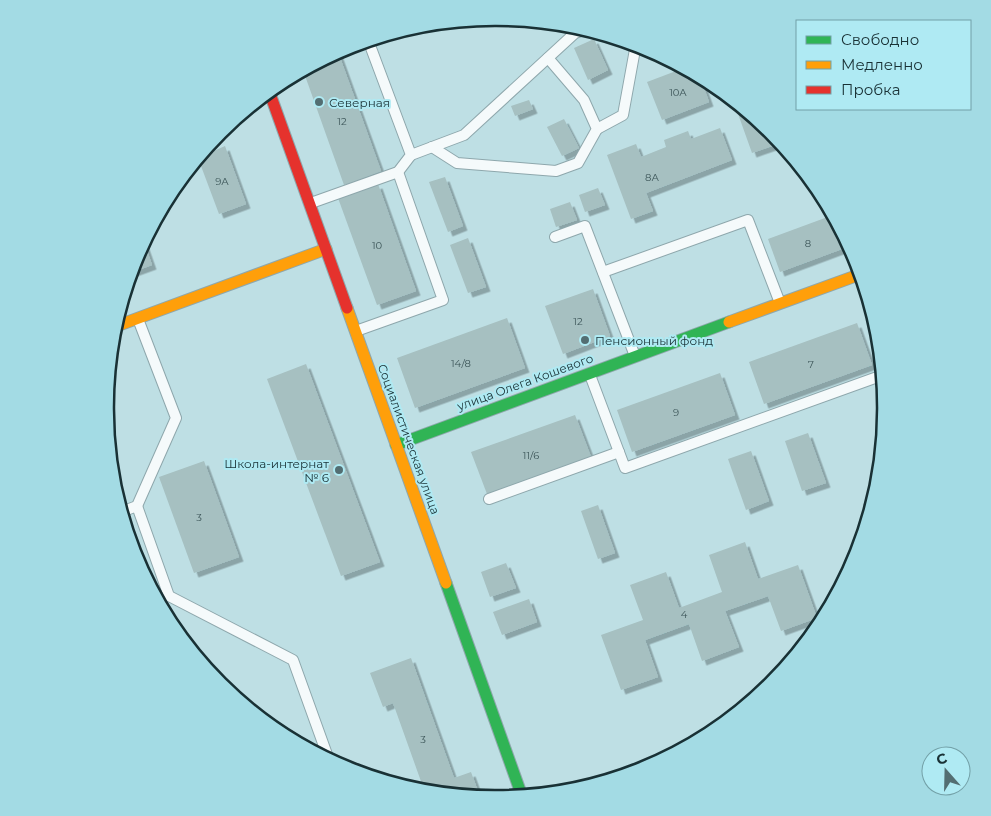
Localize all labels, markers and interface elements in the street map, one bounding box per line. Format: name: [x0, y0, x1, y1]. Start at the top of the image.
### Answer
legend: [796, 20, 971, 110]
text: Свободно: [841, 30, 919, 49]
text: Медленно: [841, 55, 923, 74]
text: Пробка: [841, 80, 900, 99]
house number: 10А: [669, 86, 687, 99]
place label: Северная: [329, 95, 390, 110]
marker: Северная: [313, 96, 325, 108]
house number: 12: [337, 115, 347, 128]
house number: 8А: [645, 171, 659, 184]
house number: 9А: [215, 175, 229, 188]
house number: 8: [805, 237, 811, 250]
house number: 10: [372, 239, 382, 252]
house number: 12: [573, 315, 583, 328]
place label: Пенсионный фонд: [595, 333, 713, 348]
marker: Пенсионный фонд: [579, 334, 591, 346]
street label: улица Олега Кошевого: [454, 350, 595, 414]
house number: 14/8: [451, 357, 471, 370]
house number: 7: [808, 358, 814, 371]
street label: Социалистическая улица: [375, 362, 443, 516]
house number: 9: [673, 406, 679, 419]
house number: 11/6: [523, 449, 539, 462]
place label: Школа-интернат № 6: [224, 456, 329, 485]
marker: Школа-интернат № 6: [333, 464, 345, 476]
house number: 3: [196, 511, 202, 524]
house number: 4: [681, 608, 688, 621]
house number: 3: [420, 733, 426, 746]
north arrow: [921, 746, 971, 796]
text: С: [934, 749, 949, 769]

